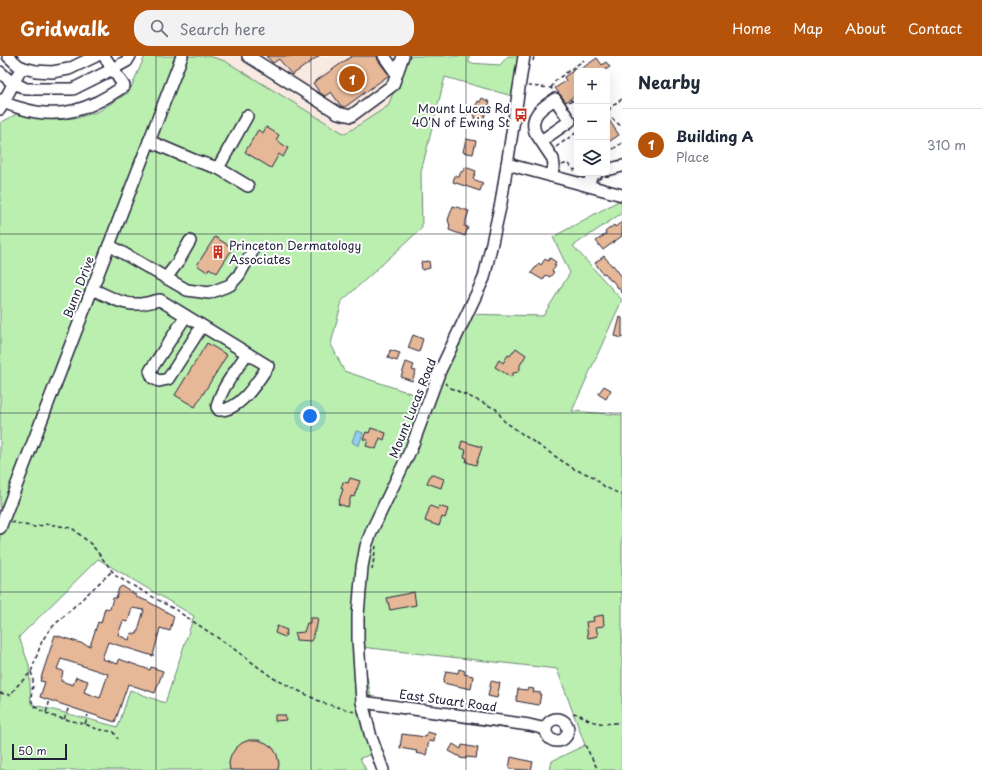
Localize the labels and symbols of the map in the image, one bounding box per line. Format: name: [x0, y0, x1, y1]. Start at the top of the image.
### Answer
pin: 1: [339, 64, 365, 94]
place label: Mount Lucas Rd 40'N of Ewing St: [412, 99, 510, 131]
bus stop icon: Mount Lucas Rd 40'N of Ewing St: [513, 107, 529, 123]
place label: Princeton Dermatology Associates: [229, 236, 361, 268]
building icon: Princeton Dermatology Associates: [210, 244, 226, 260]
street label: Bunn Drive: [58, 253, 98, 321]
street label: Mount Lucas Road: [384, 355, 440, 461]
your location: [300, 406, 320, 426]
street label: East Stuart Road: [398, 684, 498, 716]
scale bar: [12, 742, 67, 761]

